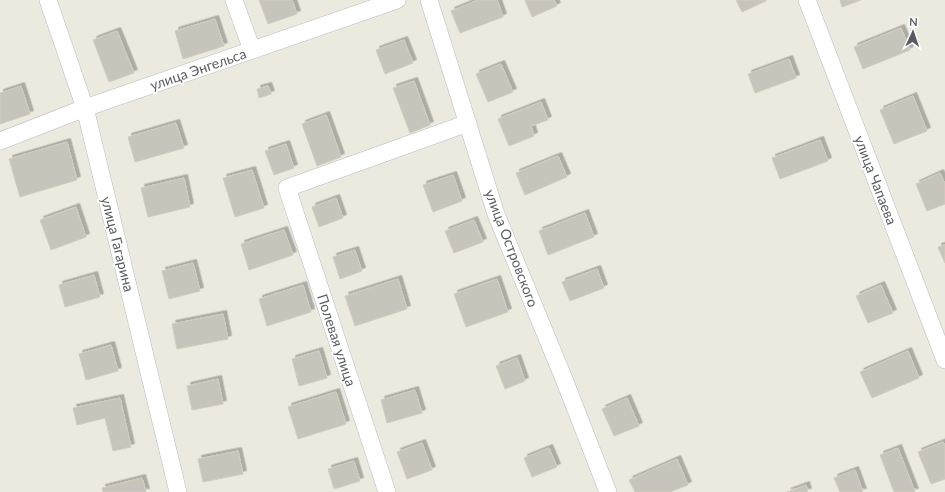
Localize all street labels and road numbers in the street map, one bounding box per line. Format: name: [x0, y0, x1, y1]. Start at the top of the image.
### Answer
street label: улица Энгельса: [148, 45, 248, 93]
street label: улица Чапаева: [851, 133, 901, 227]
street label: улица Островского: [482, 187, 542, 309]
street label: улица Гагарина: [98, 195, 138, 293]
street label: Полевая улица: [314, 292, 360, 388]

